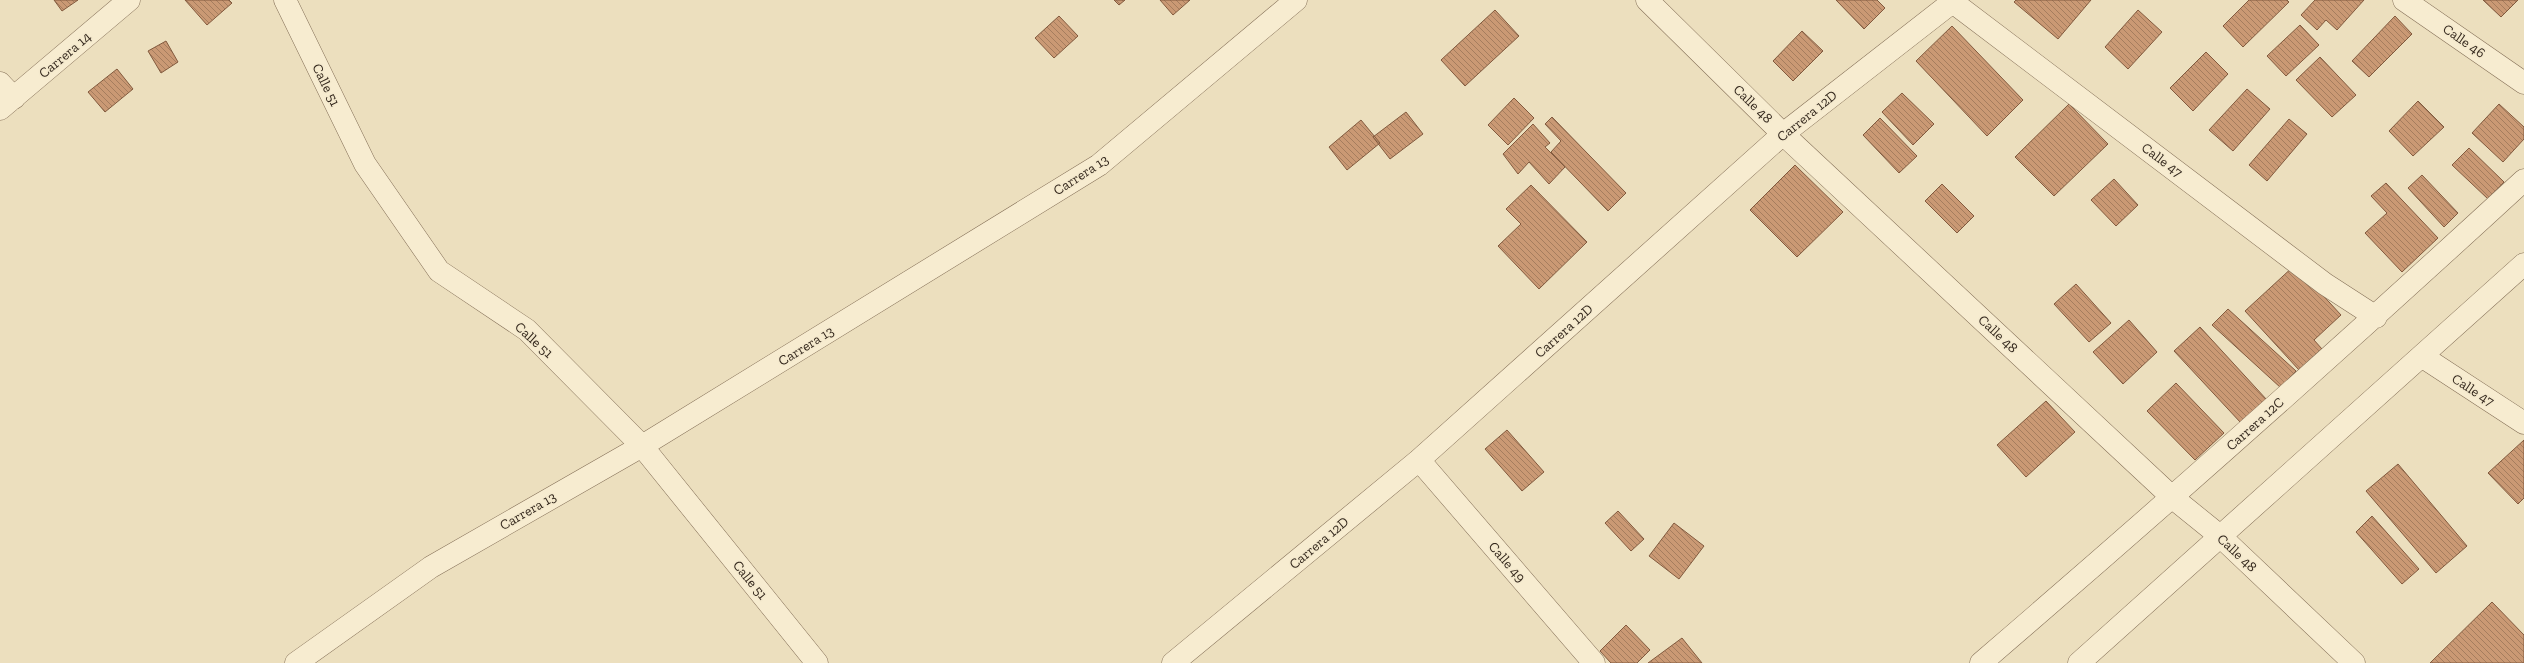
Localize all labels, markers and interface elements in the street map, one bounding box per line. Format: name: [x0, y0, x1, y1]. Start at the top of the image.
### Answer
street label: Calle 46: [2439, 20, 2489, 62]
street label: Carrera 14: [35, 28, 95, 82]
street label: Calle 51: [308, 61, 344, 110]
street label: Calle 48: [1730, 81, 1776, 127]
street label: Carrera 12D: [1774, 87, 1841, 145]
street label: Calle 47: [2138, 139, 2186, 181]
street label: Carrera 13: [1050, 151, 1112, 199]
street label: Carrera 12D: [1531, 300, 1597, 362]
street label: Calle 48: [1975, 311, 2021, 357]
street label: Calle 51: [511, 318, 557, 362]
street label: Carrera 13: [775, 322, 837, 370]
street label: Calle 47: [2449, 370, 2498, 410]
street label: Carrera 12C: [2223, 394, 2287, 454]
street label: Carrera 13: [497, 488, 559, 534]
street label: Carrera 12D: [1286, 513, 1352, 573]
street label: Calle 48: [2214, 530, 2260, 576]
street label: Calle 49: [1485, 538, 1529, 586]
street label: Calle 51: [729, 557, 771, 604]

